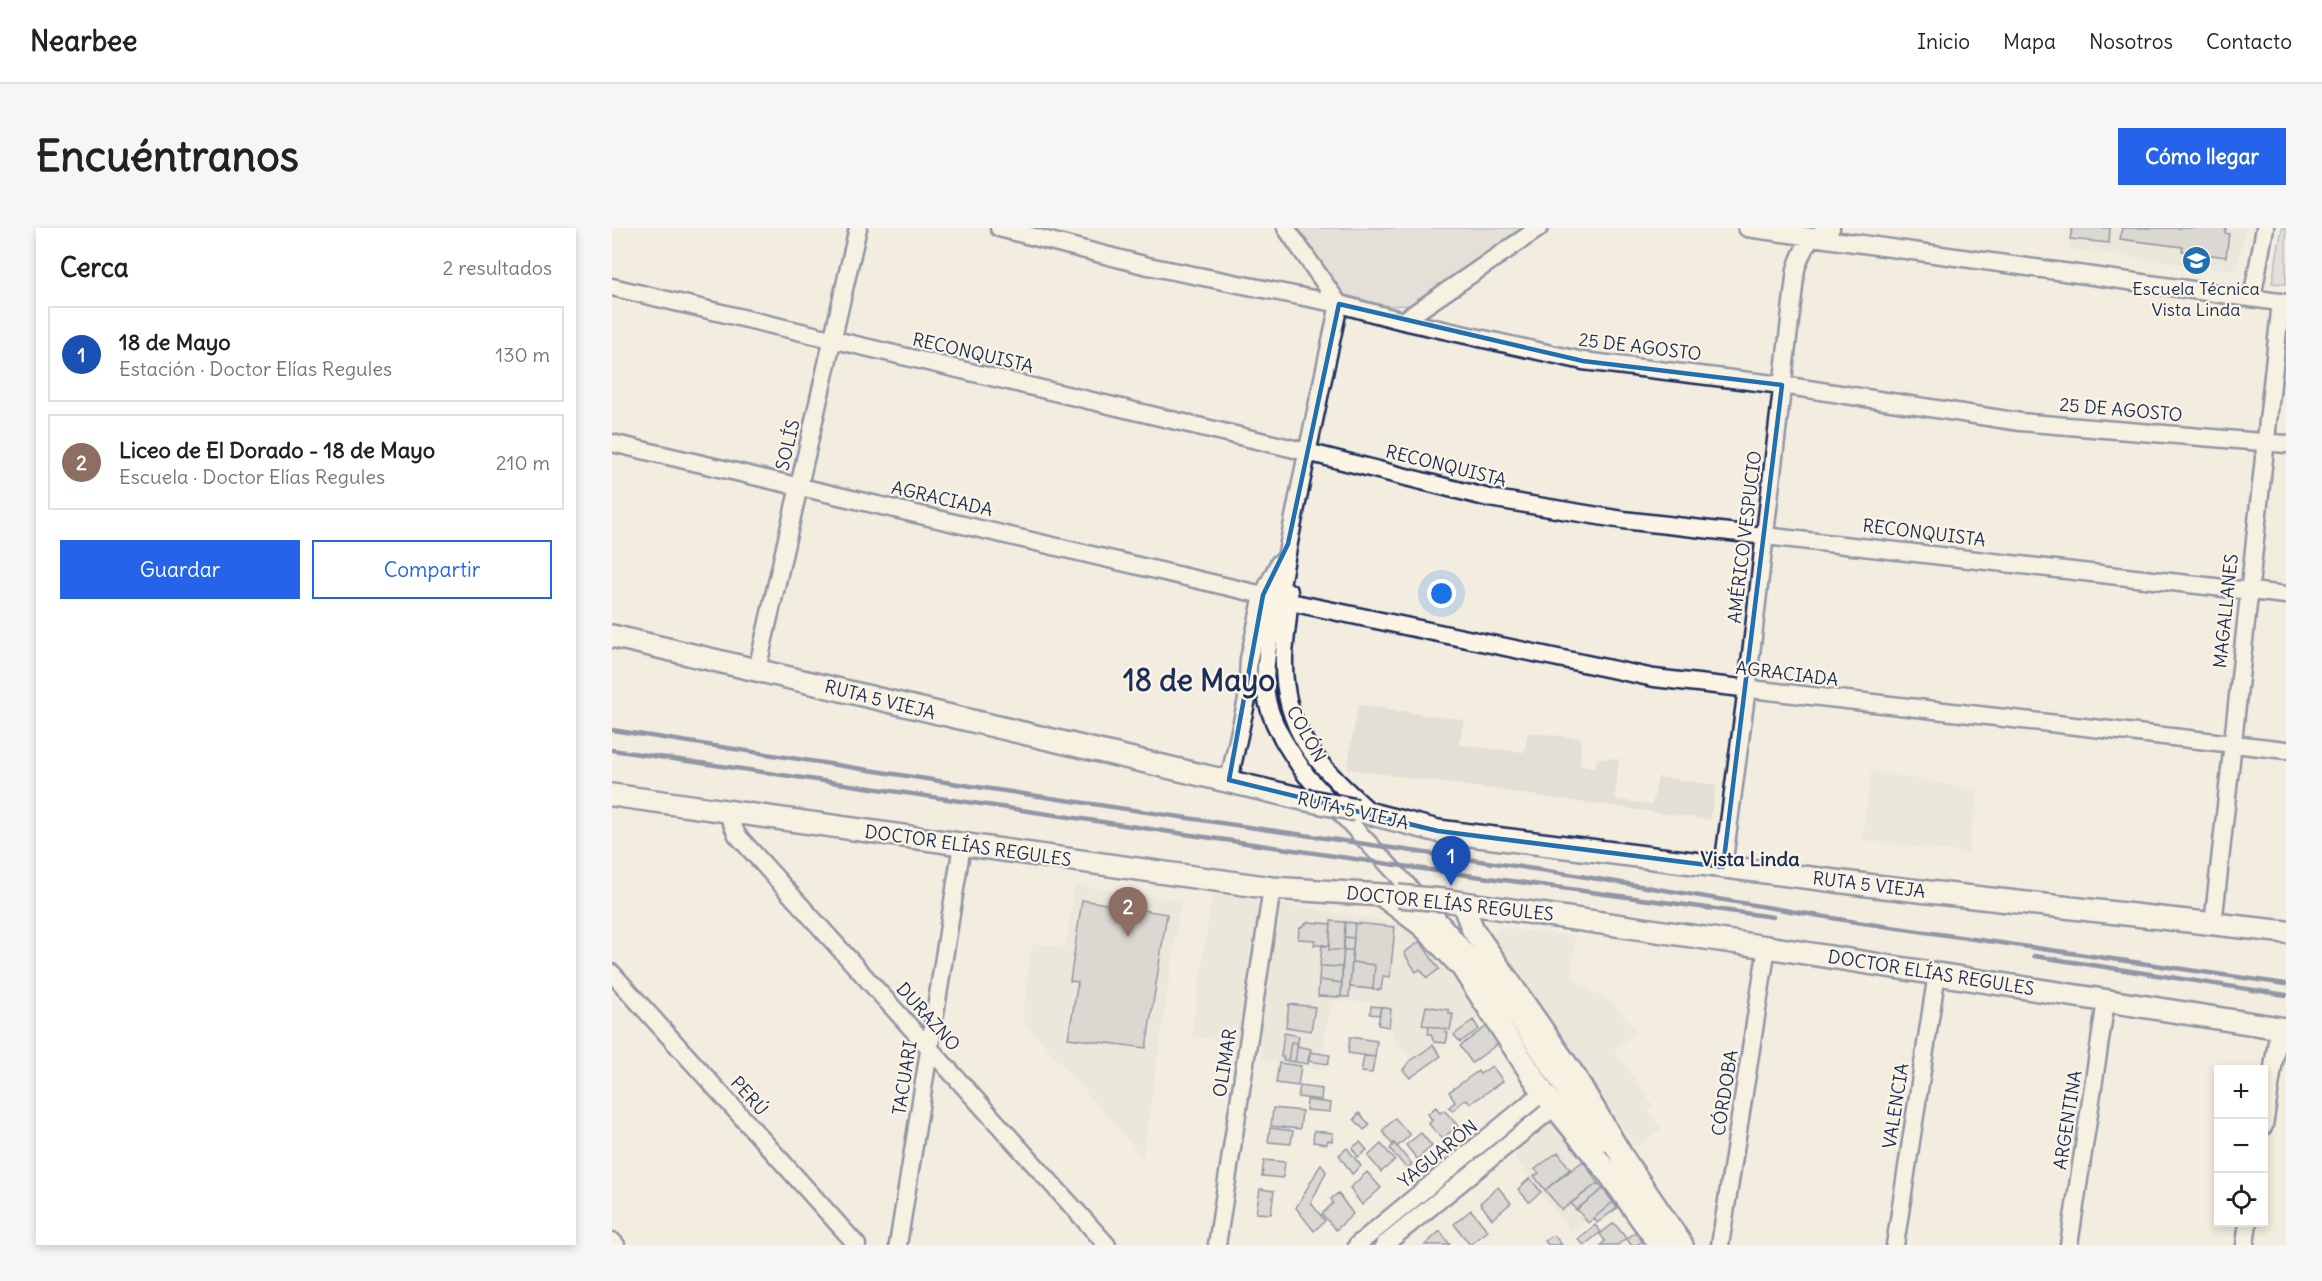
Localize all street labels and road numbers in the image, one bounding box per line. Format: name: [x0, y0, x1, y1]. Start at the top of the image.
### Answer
street label: RECONQUISTA: [910, 327, 1036, 378]
street label: 25 DE AGOSTO: [1577, 328, 1703, 365]
street label: 25 DE AGOSTO: [2059, 393, 2184, 426]
street label: SOLÍS: [771, 417, 805, 473]
street label: RECONQUISTA: [1383, 439, 1509, 492]
street label: AMÉRICO VESPUCIO: [1723, 449, 1766, 624]
street label: AGRACIADA: [889, 476, 995, 521]
street label: RECONQUISTA: [1861, 514, 1987, 551]
street label: MAGALLANES: [2208, 553, 2243, 669]
street label: AGRACIADA: [1734, 656, 1840, 691]
street label: RUTA 5 VIEJA: [822, 675, 938, 724]
street label: COLÓN: [1282, 702, 1331, 766]
street label: RUTA 5 VIEJA: [1295, 787, 1411, 834]
street label: DOCTOR ELÍAS REGULES: [863, 820, 1073, 871]
street label: RUTA 5 VIEJA: [1811, 866, 1927, 903]
street label: DOCTOR ELÍAS REGULES: [1345, 881, 1555, 926]
street label: DOCTOR ELÍAS REGULES: [1826, 945, 2036, 1000]
street label: DURAZNO: [892, 978, 965, 1056]
street label: OLIMAR: [1208, 1027, 1241, 1099]
street label: TACUARI: [887, 1039, 922, 1117]
street label: CÓRDOBA: [1706, 1048, 1743, 1138]
street label: VALENCIA: [1877, 1061, 1914, 1150]
street label: ARGENTINA: [2048, 1069, 2087, 1171]
street label: PERÚ: [726, 1071, 773, 1120]
street label: YAGUARÓN: [1393, 1115, 1482, 1193]

